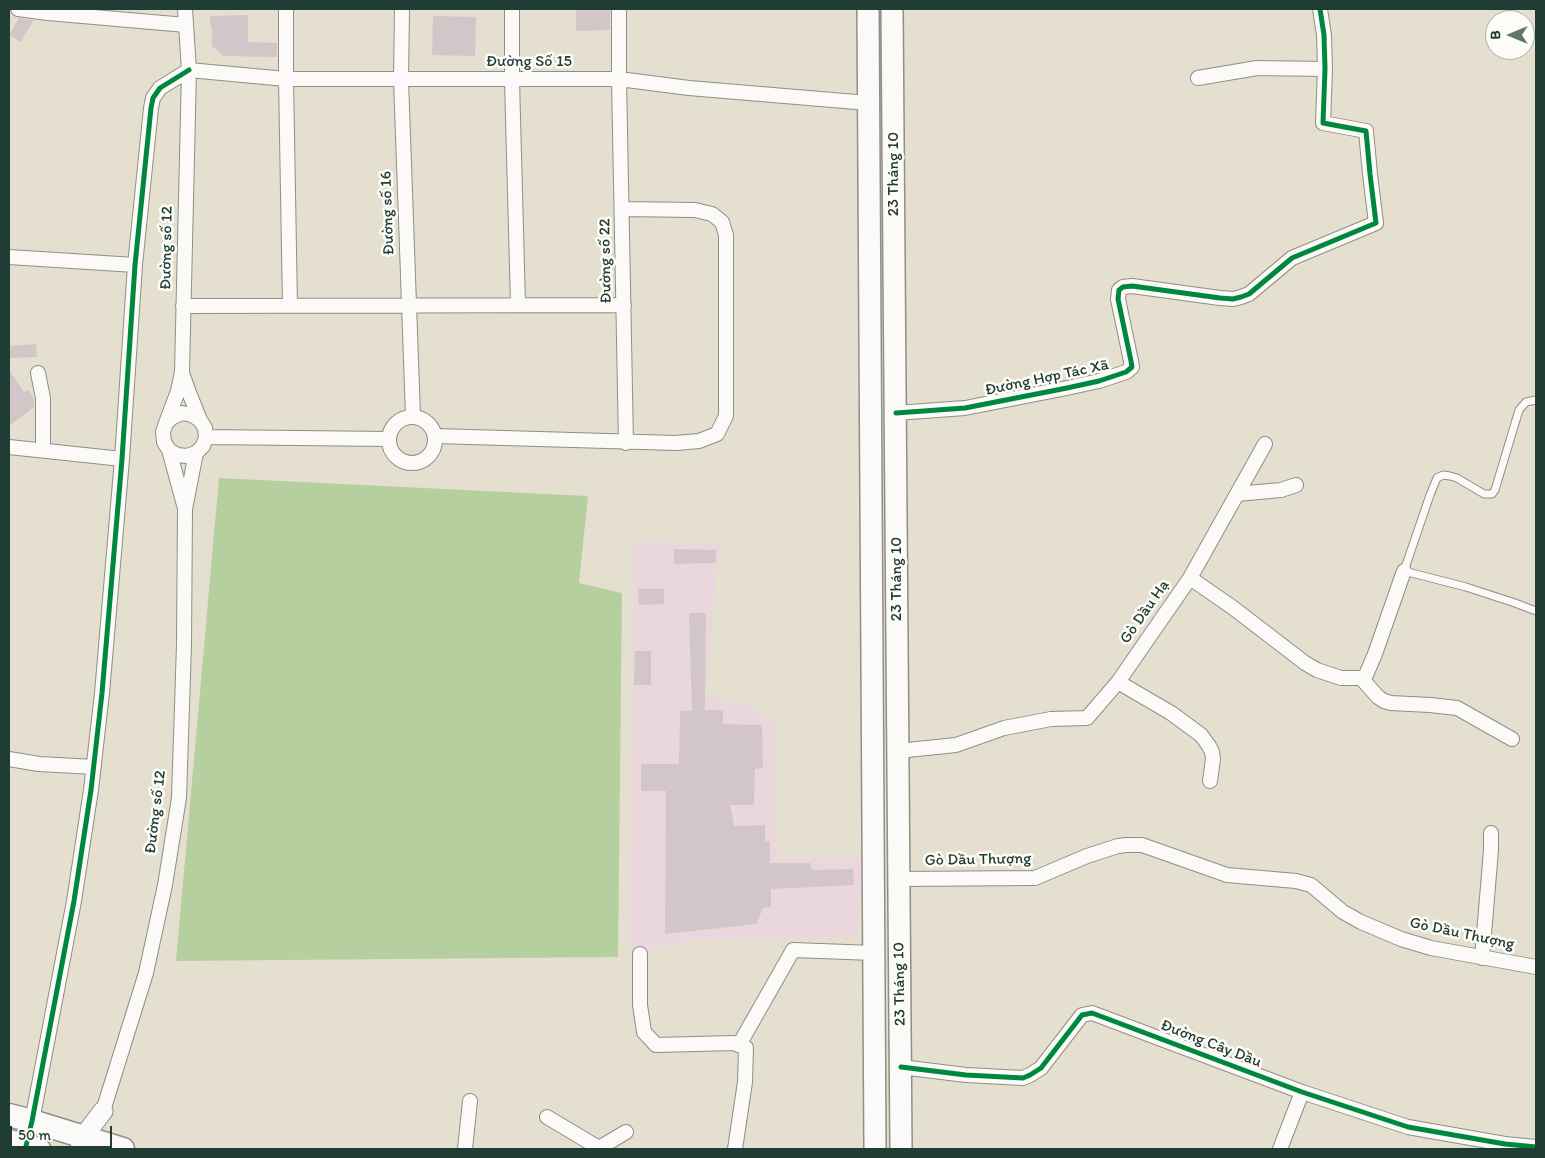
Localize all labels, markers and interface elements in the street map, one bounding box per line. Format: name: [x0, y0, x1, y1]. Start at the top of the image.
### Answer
north arrow: [1485, 10, 1535, 60]
text: B: [1487, 30, 1504, 40]
street label: Đường Số 15: [486, 52, 572, 72]
street label: 23 Tháng 10: [884, 132, 904, 216]
street label: Đường số 16: [377, 171, 399, 255]
street label: Đường số 12: [157, 206, 177, 290]
street label: Đường số 22: [596, 218, 616, 304]
street label: Đường Hợp Tác Xã: [983, 356, 1111, 400]
street label: 23 Tháng 10: [887, 537, 907, 621]
street label: Gò Dầu Hạ: [1116, 576, 1174, 648]
street label: Đường số 12: [141, 769, 171, 855]
street label: Gò Dầu Thượng: [925, 849, 1031, 871]
street label: Gò Dầu Thượng: [1408, 914, 1516, 954]
street label: 23 Tháng 10: [890, 942, 910, 1026]
street label: Đường Cây Dầu: [1158, 1016, 1264, 1072]
scale bar: [12, 1116, 115, 1148]
text: 50 m: [18, 1126, 51, 1144]

